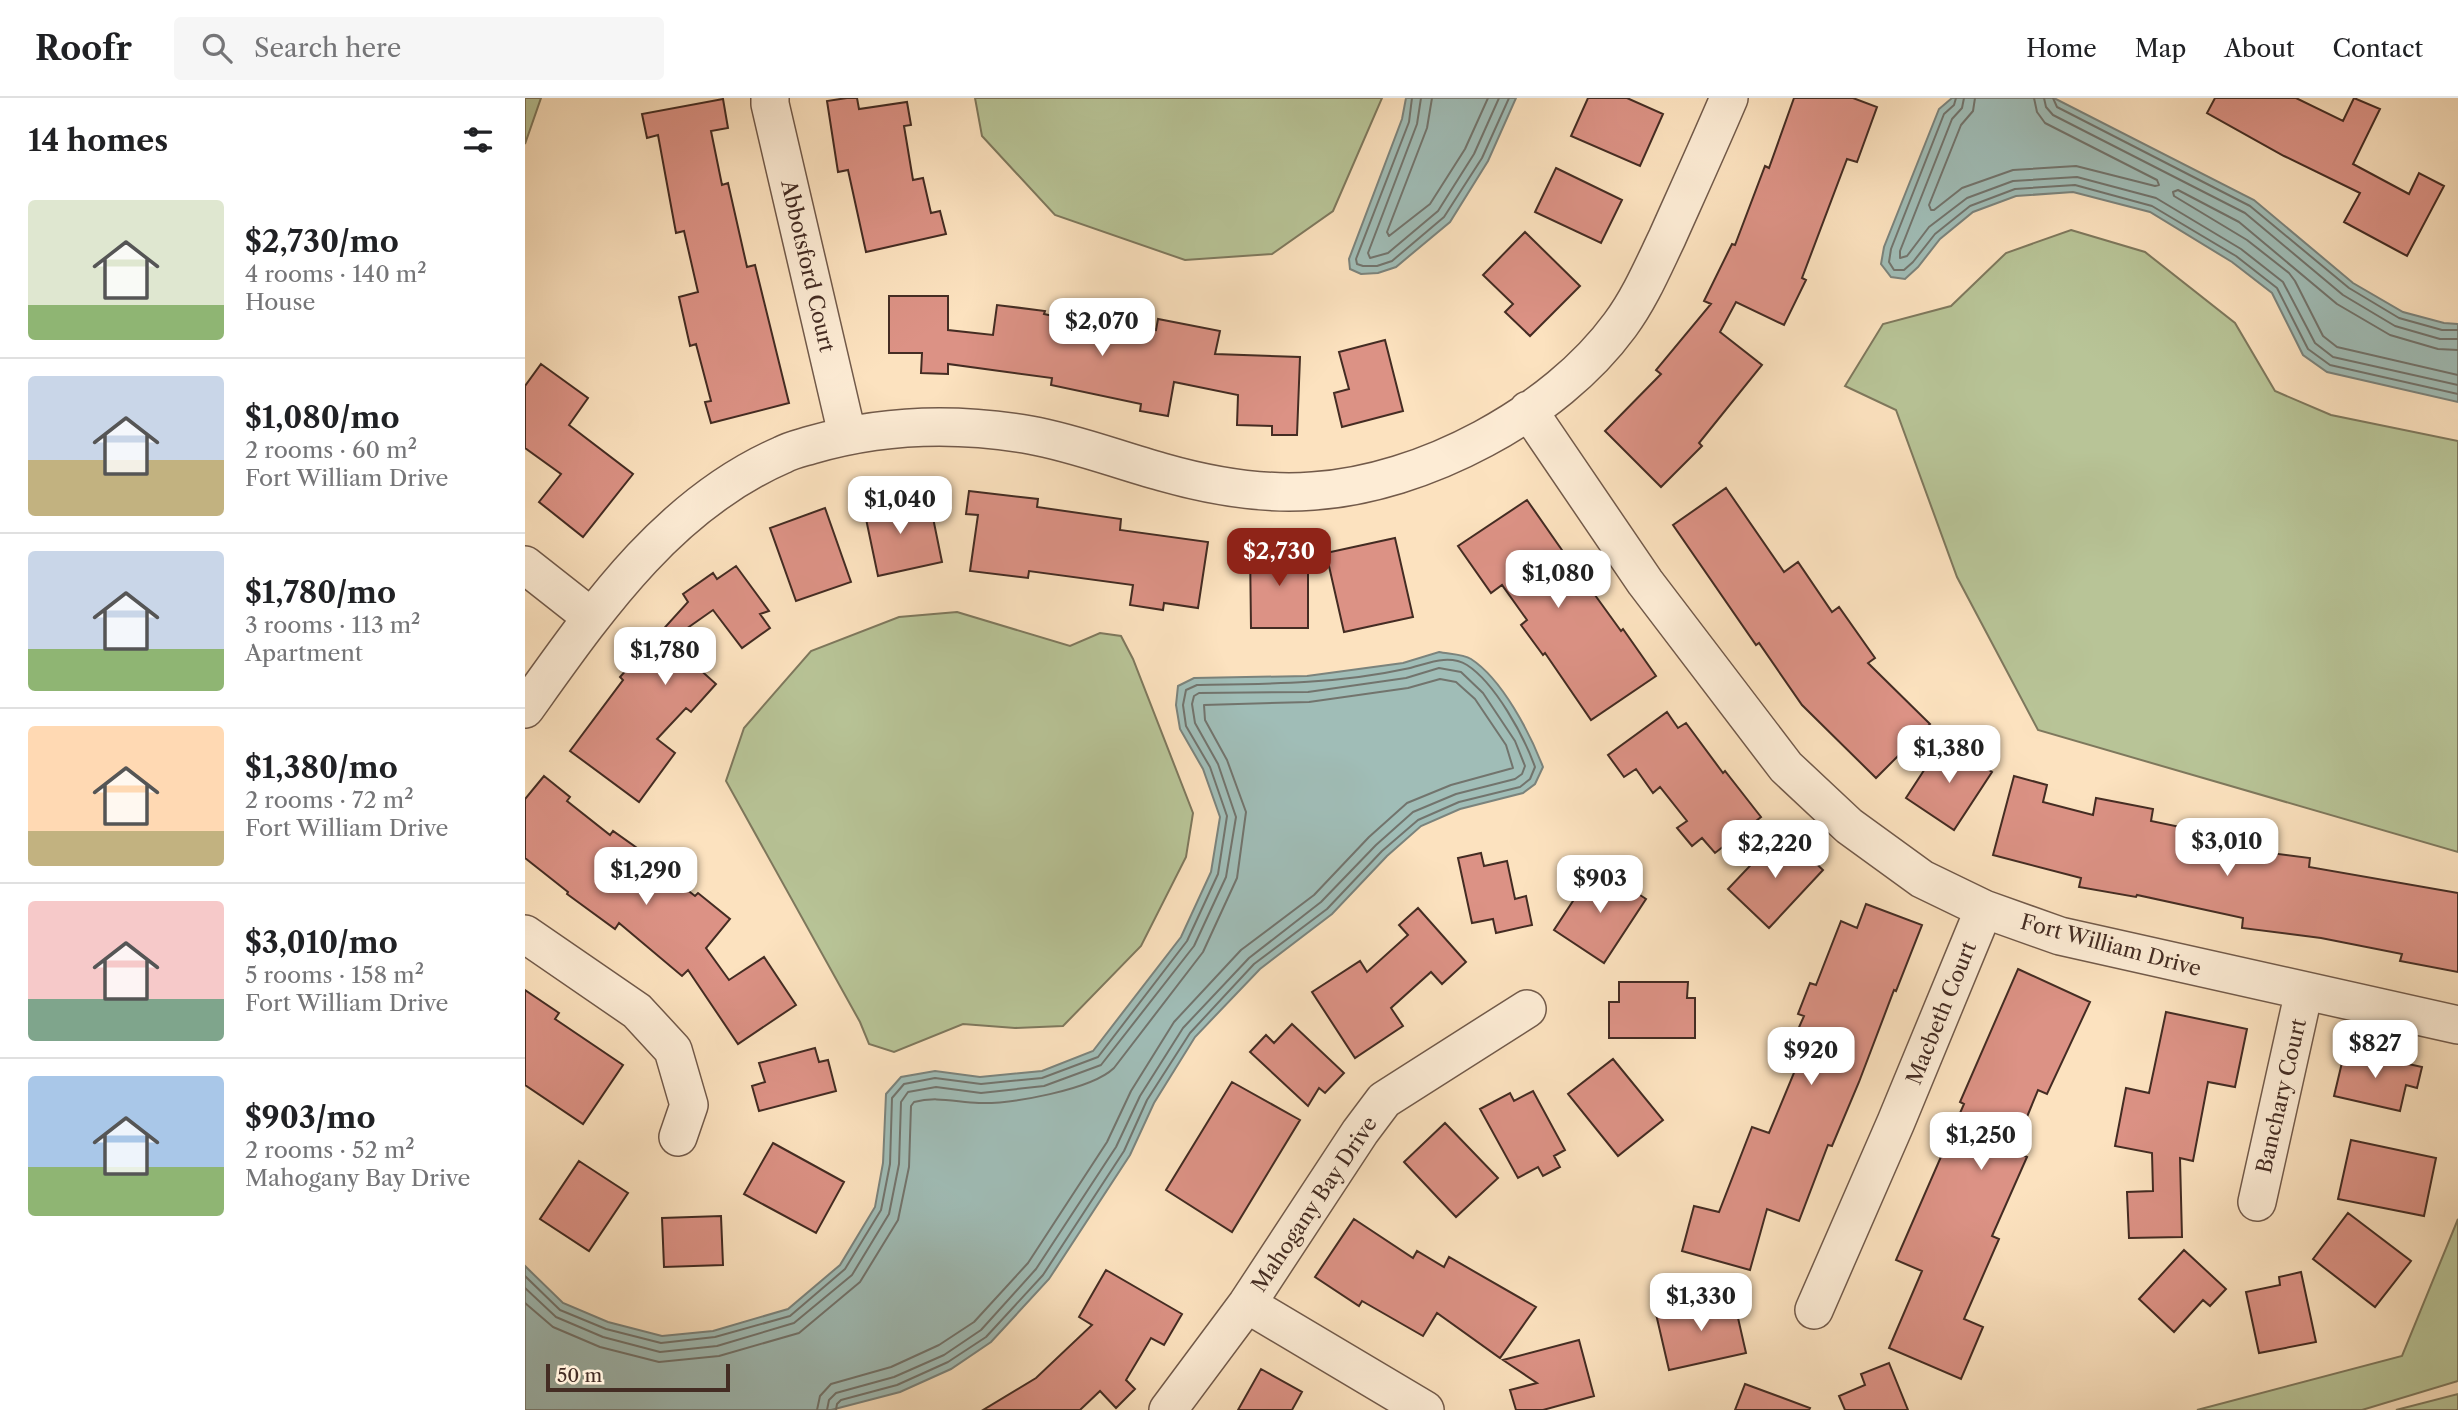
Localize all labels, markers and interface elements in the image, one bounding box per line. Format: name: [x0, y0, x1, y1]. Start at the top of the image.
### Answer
search box: [174, 17, 664, 80]
text: Roofr: [35, 28, 132, 69]
icon: search: [198, 29, 236, 67]
text: Search here: [254, 32, 401, 64]
text: Home: [2026, 34, 2097, 63]
text: Map: [2135, 34, 2186, 63]
text: About: [2224, 34, 2295, 63]
text: Contact: [2333, 34, 2423, 63]
icon: filters: [459, 121, 497, 159]
text: 14 homes: [28, 122, 168, 159]
street label: Abbotsford Court: [776, 177, 840, 355]
text: $2,730/mo: [245, 223, 399, 260]
icon: home: [84, 228, 168, 312]
text: 4 rooms · 140 m²: [245, 260, 427, 288]
text: House: [245, 288, 315, 316]
pin: $2,070: [1045, 299, 1159, 358]
text: $2,070: [1065, 307, 1139, 335]
text: $1,080/mo: [245, 399, 400, 436]
icon: home: [84, 404, 168, 488]
text: 2 rooms · 60 m²: [245, 436, 417, 464]
text: Fort William Drive: [245, 464, 448, 492]
pin: $1,040: [843, 476, 957, 536]
text: $1,040: [864, 485, 936, 513]
pin: $2,730: [1222, 528, 1336, 588]
text: $2,730: [1243, 537, 1315, 565]
pin: $1,080: [1501, 550, 1615, 610]
text: $1,080: [1522, 559, 1594, 587]
text: $1,780/mo: [245, 574, 396, 611]
icon: home: [84, 579, 168, 663]
text: 3 rooms · 113 m²: [245, 611, 421, 639]
pin: $1,780: [608, 628, 722, 687]
text: $1,780: [630, 636, 700, 664]
text: Apartment: [245, 639, 363, 667]
pin: $1,380: [1892, 726, 2006, 785]
text: $1,380: [1913, 734, 1985, 762]
text: $1,380/mo: [245, 749, 398, 786]
icon: home: [84, 754, 168, 838]
text: 2 rooms · 72 m²: [245, 786, 414, 814]
text: Fort William Drive: [245, 814, 448, 842]
pin: $3,010: [2170, 818, 2284, 878]
pin: $2,220: [1718, 820, 1832, 880]
text: $3,010: [2191, 827, 2263, 855]
text: $2,220: [1738, 829, 1812, 857]
pin: $1,290: [589, 848, 703, 907]
text: $1,290: [610, 856, 682, 884]
pin: $903: [1559, 856, 1641, 915]
text: $903: [1573, 864, 1627, 892]
street label: Fort William Drive: [2018, 909, 2204, 981]
text: $3,010/mo: [245, 924, 398, 961]
icon: home: [84, 929, 168, 1013]
street label: Macbeth Court: [1901, 937, 1981, 1088]
text: 5 rooms · 158 m²: [245, 961, 424, 989]
text: Fort William Drive: [245, 989, 448, 1017]
street label: Banchary Court: [2251, 1016, 2311, 1176]
pin: $827: [2334, 1020, 2416, 1080]
pin: $920: [1770, 1028, 1852, 1087]
text: $827: [2349, 1029, 2401, 1057]
text: $920: [1784, 1036, 1838, 1064]
text: $903/mo: [245, 1099, 376, 1136]
icon: home: [84, 1104, 168, 1188]
street label: Mahogany Bay Drive: [1246, 1112, 1382, 1296]
pin: $1,250: [1924, 1112, 2038, 1172]
text: $1,250: [1946, 1121, 2016, 1149]
text: 2 rooms · 52 m²: [245, 1136, 415, 1164]
text: Mahogany Bay Drive: [245, 1164, 470, 1192]
pin: $1,330: [1644, 1274, 1758, 1333]
text: $1,330: [1666, 1282, 1736, 1310]
scale bar: [546, 1361, 730, 1393]
text: 50 m: [557, 1364, 602, 1387]

